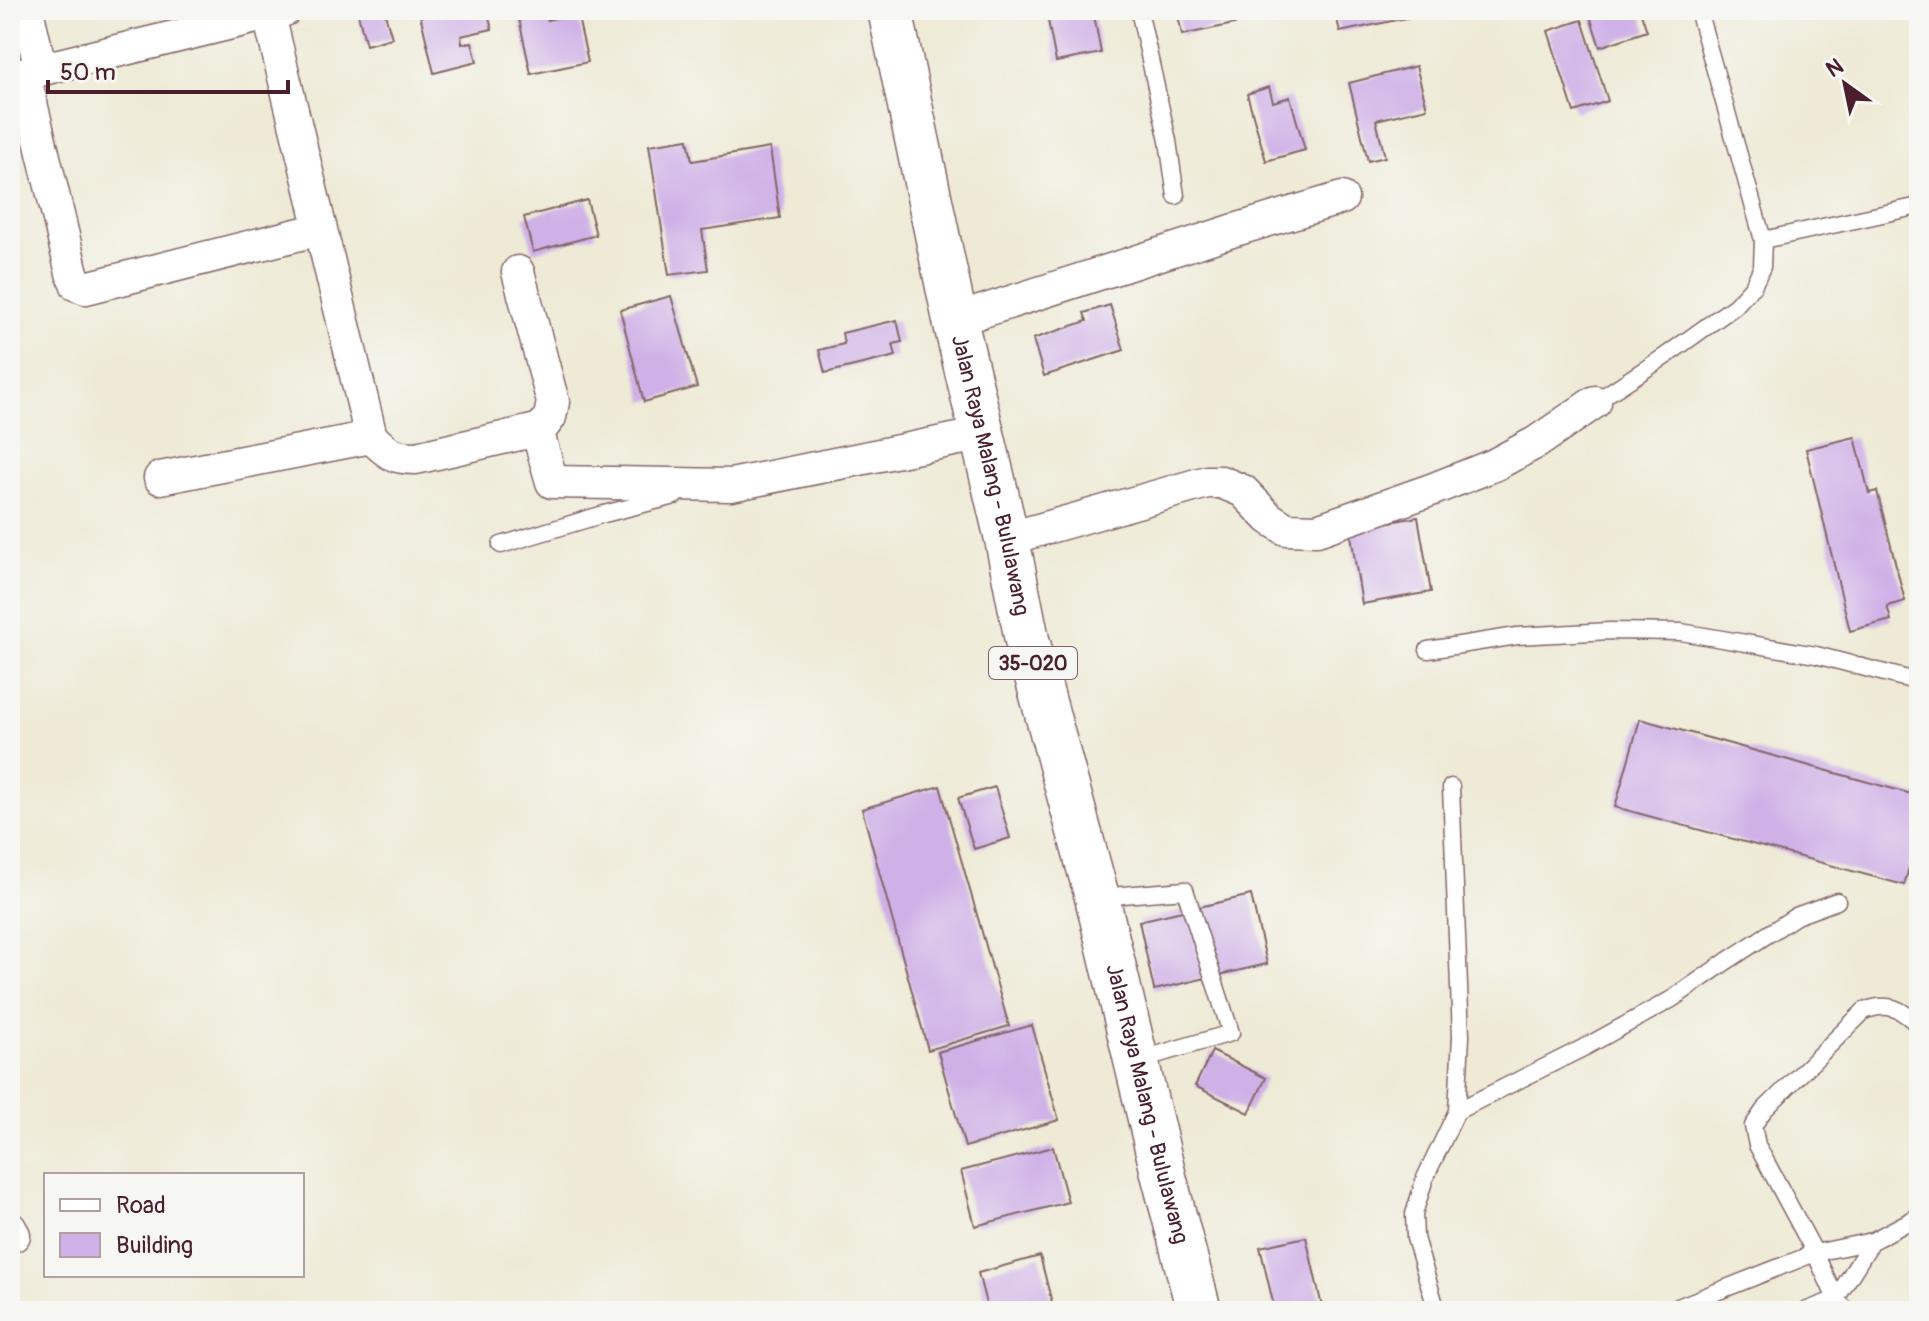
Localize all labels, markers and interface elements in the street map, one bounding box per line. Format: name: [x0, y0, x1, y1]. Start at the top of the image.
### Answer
scale bar: [48, 44, 288, 94]
north arrow: [1805, 44, 1885, 124]
text: N: [1821, 52, 1849, 84]
text: 50 m: [60, 58, 116, 87]
street label: Jalan Raya Malang - Bululawang: [945, 332, 1036, 618]
road number: 35-020: [989, 647, 1077, 679]
street label: Jalan Raya Malang - Bululawang: [1100, 961, 1195, 1247]
legend: [44, 1173, 304, 1277]
text: Road: [116, 1191, 166, 1220]
text: Building: [116, 1231, 193, 1260]

